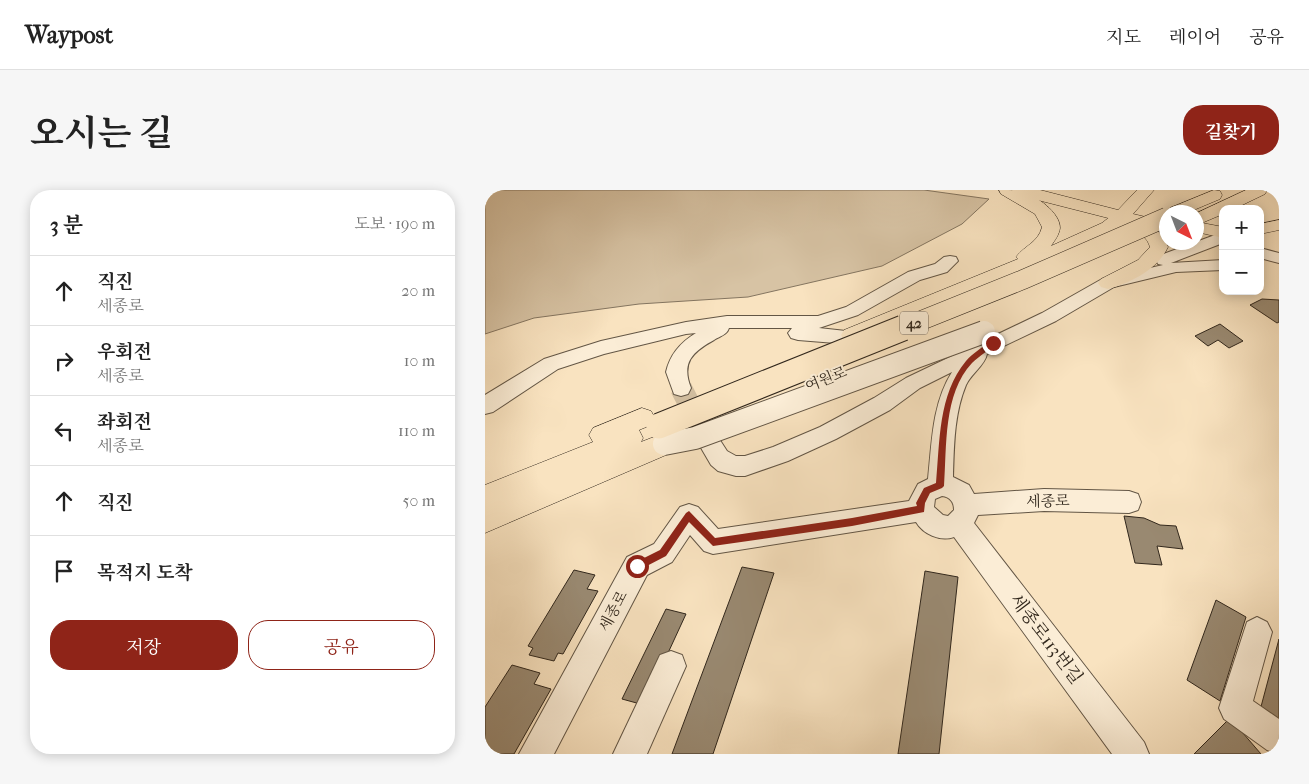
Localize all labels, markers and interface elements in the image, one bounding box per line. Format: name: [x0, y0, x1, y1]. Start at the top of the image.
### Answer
text: Waypost: [25, 21, 113, 49]
text: 지도: [1106, 27, 1141, 48]
text: 레이어: [1169, 27, 1221, 48]
text: 공유: [1249, 27, 1284, 48]
button: 길찾기: [1183, 105, 1279, 155]
text: 오시는 길: [30, 113, 173, 154]
north arrow: [1159, 205, 1204, 250]
map controls: [1219, 205, 1264, 295]
button: +: [1219, 205, 1264, 250]
text: 3 분: [50, 213, 83, 237]
text: 도보 · 190 m: [354, 214, 435, 233]
button: −: [1219, 250, 1264, 295]
text: 직진: [97, 271, 134, 293]
icon: ahead: [50, 277, 78, 305]
text: 20 m: [401, 281, 435, 300]
text: 세종로: [97, 296, 143, 315]
road number: 42: [900, 312, 928, 334]
route end: [982, 332, 1005, 355]
text: 우회전: [97, 341, 152, 363]
icon: right: [50, 347, 78, 375]
text: 10 m: [404, 351, 435, 370]
street label: 여원로: [802, 362, 850, 395]
text: 세종로: [97, 366, 143, 385]
text: 좌회전: [97, 411, 152, 433]
icon: left: [50, 417, 78, 445]
text: 110 m: [398, 421, 435, 440]
text: 세종로: [97, 436, 143, 455]
icon: ahead: [50, 487, 78, 515]
text: 50 m: [403, 491, 435, 510]
text: 직진: [97, 492, 134, 514]
street label: 세종로: [1026, 492, 1070, 510]
route start: [626, 555, 649, 578]
icon: arrive: [50, 557, 78, 585]
text: 목적지 도착: [97, 562, 193, 584]
street label: 세종로: [595, 587, 631, 634]
street label: 세종로113번길: [1005, 590, 1087, 688]
button: 저장: [50, 620, 238, 670]
button: 공유: [248, 620, 435, 670]

